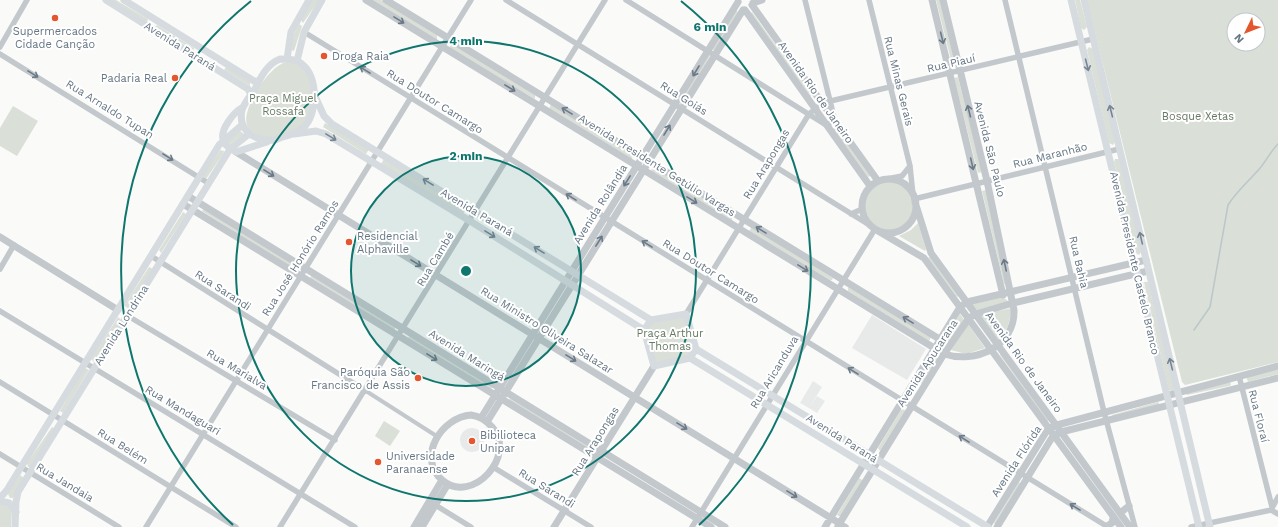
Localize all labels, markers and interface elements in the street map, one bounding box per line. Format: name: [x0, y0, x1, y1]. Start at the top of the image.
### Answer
north arrow: [1226, 12, 1266, 52]
marker: Supermercados Cidade Canção: [50, 13, 60, 23]
one-way arrow: [393, 17, 405, 25]
street label: Avenida Paraná: [142, 19, 218, 74]
text: 6 min: [693, 20, 727, 34]
place label: Supermercados Cidade Canção: [13, 25, 97, 51]
one-way arrow: [938, 31, 946, 44]
text: N: [1232, 31, 1247, 46]
text: 4 min: [449, 34, 483, 48]
street label: Rua Minas Gerais: [881, 35, 916, 128]
street label: Avenida Rio de Janeiro: [775, 39, 856, 146]
place label: Droga Raia: [332, 50, 389, 63]
marker: Droga Raia: [319, 51, 329, 61]
street label: Rua Piauí: [926, 52, 977, 75]
one-way arrow: [1084, 58, 1091, 71]
one-way arrow: [691, 65, 699, 77]
one-way arrow: [359, 66, 371, 74]
street label: Rua Doutor Camargo: [384, 66, 485, 136]
one-way arrow: [27, 70, 38, 78]
place label: Padaria Real: [101, 72, 168, 85]
marker: Padaria Real: [170, 73, 180, 83]
street label: Rua Arnaldo Tupan: [63, 77, 156, 142]
street label: Rua Goiás: [658, 79, 710, 118]
one-way arrow: [504, 84, 515, 92]
park label: Praça Miguel Rossafa: [249, 92, 318, 118]
street label: Avenida São Paulo: [971, 100, 1008, 198]
one-way arrow: [965, 105, 972, 118]
one-way arrow: [1106, 105, 1114, 118]
one-way arrow: [561, 107, 573, 115]
park label: Bosque Xetas: [1162, 110, 1234, 123]
street label: Avenida Presidente Getúlio Vargas: [576, 112, 738, 219]
one-way arrow: [663, 125, 671, 136]
street label: Rua Arapongas: [740, 127, 793, 202]
one-way arrow: [325, 134, 337, 142]
street label: Rua Maranhão: [1012, 140, 1089, 171]
text: 2 min: [450, 149, 482, 163]
one-way arrow: [162, 153, 173, 161]
one-way arrow: [968, 158, 976, 171]
street label: Avenida Rolândia: [571, 162, 630, 247]
one-way arrow: [263, 169, 275, 177]
street label: Avenida Presidente Castelo Branco: [1107, 170, 1162, 356]
one-way arrow: [623, 175, 631, 186]
one-way arrow: [423, 178, 434, 186]
street label: Avenida Paraná: [438, 186, 515, 239]
one-way arrow: [566, 193, 577, 202]
one-way arrow: [686, 196, 698, 204]
street label: Rua José Honório Ramos: [259, 198, 342, 319]
one-way arrow: [756, 225, 767, 234]
place label: Residencial Alphaville: [357, 230, 419, 256]
street label: Rua Cambé: [414, 230, 457, 289]
one-way arrow: [484, 230, 496, 238]
one-way arrow: [1137, 232, 1144, 245]
one-way arrow: [595, 235, 603, 247]
street label: Rua Bahia: [1066, 235, 1091, 289]
street label: Rua Doutor Camargo: [660, 236, 761, 306]
marker: Residencial Alphaville: [344, 237, 354, 247]
one-way arrow: [641, 239, 653, 247]
one-way arrow: [533, 245, 545, 253]
one-way arrow: [410, 259, 422, 267]
one-way arrow: [1001, 259, 1009, 272]
centre of rings: [459, 264, 473, 278]
one-way arrow: [797, 264, 809, 272]
street label: Rua Sarandi: [192, 268, 253, 313]
street label: Avenida Londrina: [91, 283, 151, 368]
street label: Rua Ministro Oliveira Salazar: [478, 284, 616, 377]
street label: Avenida Rio de Janeiro: [983, 309, 1065, 415]
one-way arrow: [902, 315, 914, 323]
street label: Avenida Apucarana: [894, 317, 961, 410]
street label: Avenida Maringá: [426, 327, 507, 384]
park label: Praça Arthur Thomas: [637, 327, 704, 353]
street label: Rua Aricanduva: [748, 333, 801, 411]
street label: Rua Marialva: [204, 346, 269, 392]
one-way arrow: [426, 354, 438, 362]
one-way arrow: [565, 354, 576, 362]
one-way arrow: [1167, 358, 1174, 371]
place label: Paróquia São Francisco de Assis: [311, 366, 410, 392]
one-way arrow: [847, 366, 859, 374]
marker: Paróquia São Francisco de Assis: [413, 373, 423, 383]
street label: Rua Mandaguari: [143, 383, 223, 438]
street label: Rua Floraí: [1246, 388, 1271, 444]
street label: Rua Arapongas: [569, 404, 622, 478]
street label: Avenida Paraná: [804, 411, 880, 466]
one-way arrow: [676, 423, 688, 431]
street label: Avenida Flórida: [988, 423, 1044, 499]
street label: Rua Belém: [95, 426, 151, 467]
place label: Bibilioteca Unipar: [480, 429, 536, 455]
one-way arrow: [958, 434, 970, 442]
marker: Bibilioteca Unipar: [467, 436, 477, 446]
place label: Universidade Paranaense: [386, 450, 455, 476]
marker: Universidade Paranaense: [373, 457, 383, 467]
street label: Rua Jandaia: [34, 460, 96, 505]
street label: Rua Sarandi: [516, 466, 577, 511]
one-way arrow: [786, 491, 798, 499]
one-way arrow: [1069, 502, 1081, 510]

